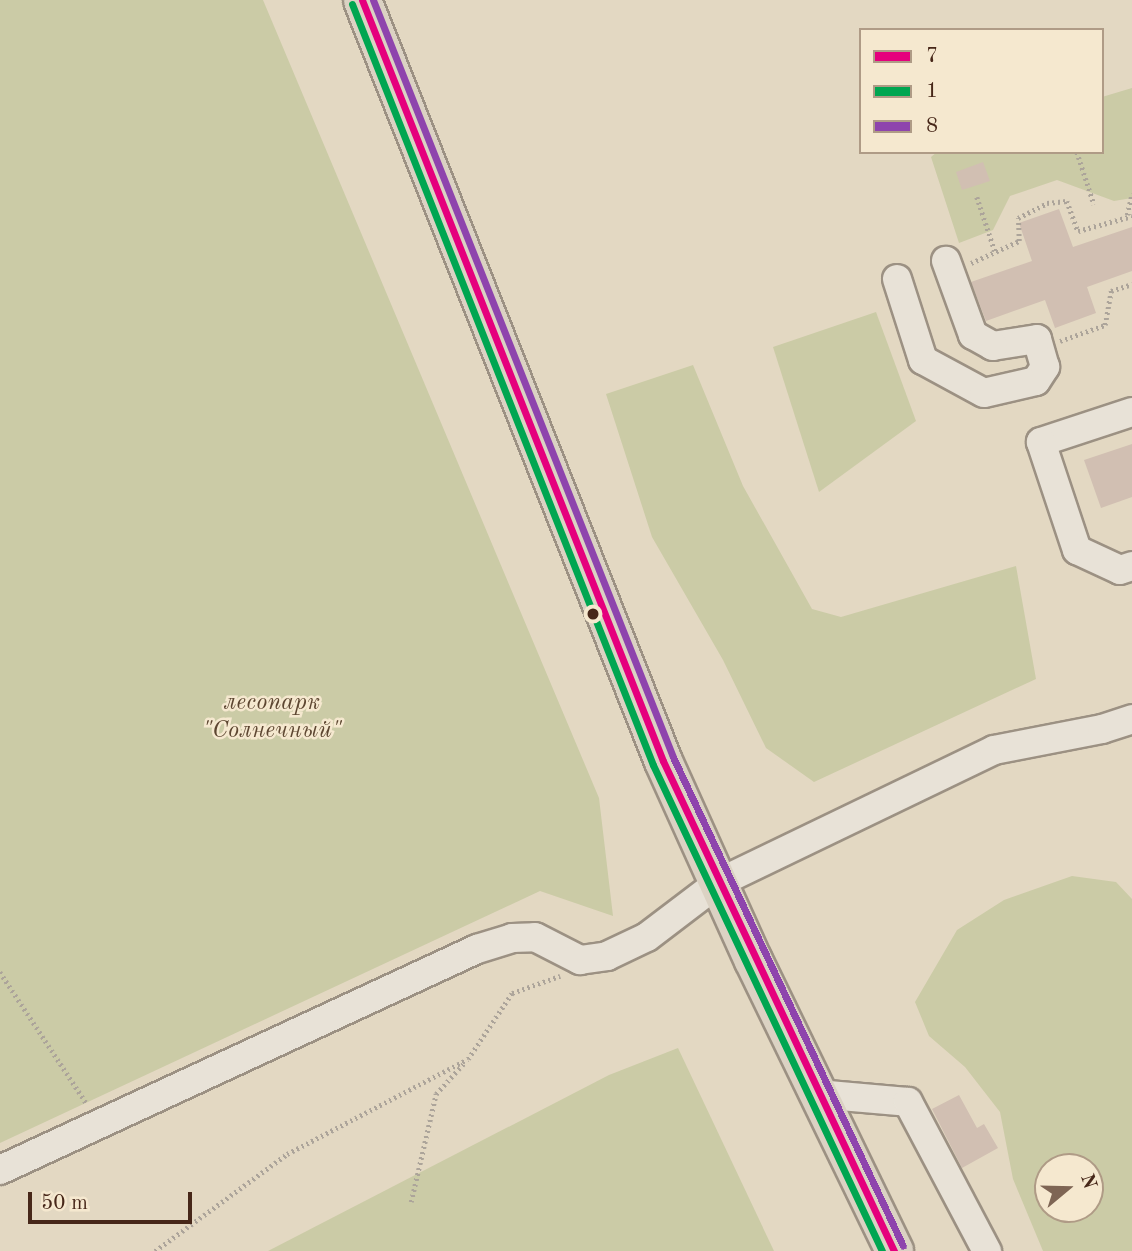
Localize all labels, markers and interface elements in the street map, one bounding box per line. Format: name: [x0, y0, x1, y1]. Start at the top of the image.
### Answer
legend: [859, 28, 1104, 154]
text: 7: [926, 46, 938, 67]
text: 1: [926, 81, 938, 102]
text: 8: [926, 116, 938, 137]
unlabelled marker: [586, 607, 600, 621]
park label: лесопарк "Солнечный": [203, 690, 341, 746]
north arrow: [1034, 1153, 1104, 1223]
text: N: [1076, 1172, 1099, 1192]
scale bar: [32, 1178, 196, 1222]
text: 50 m: [41, 1193, 88, 1214]

